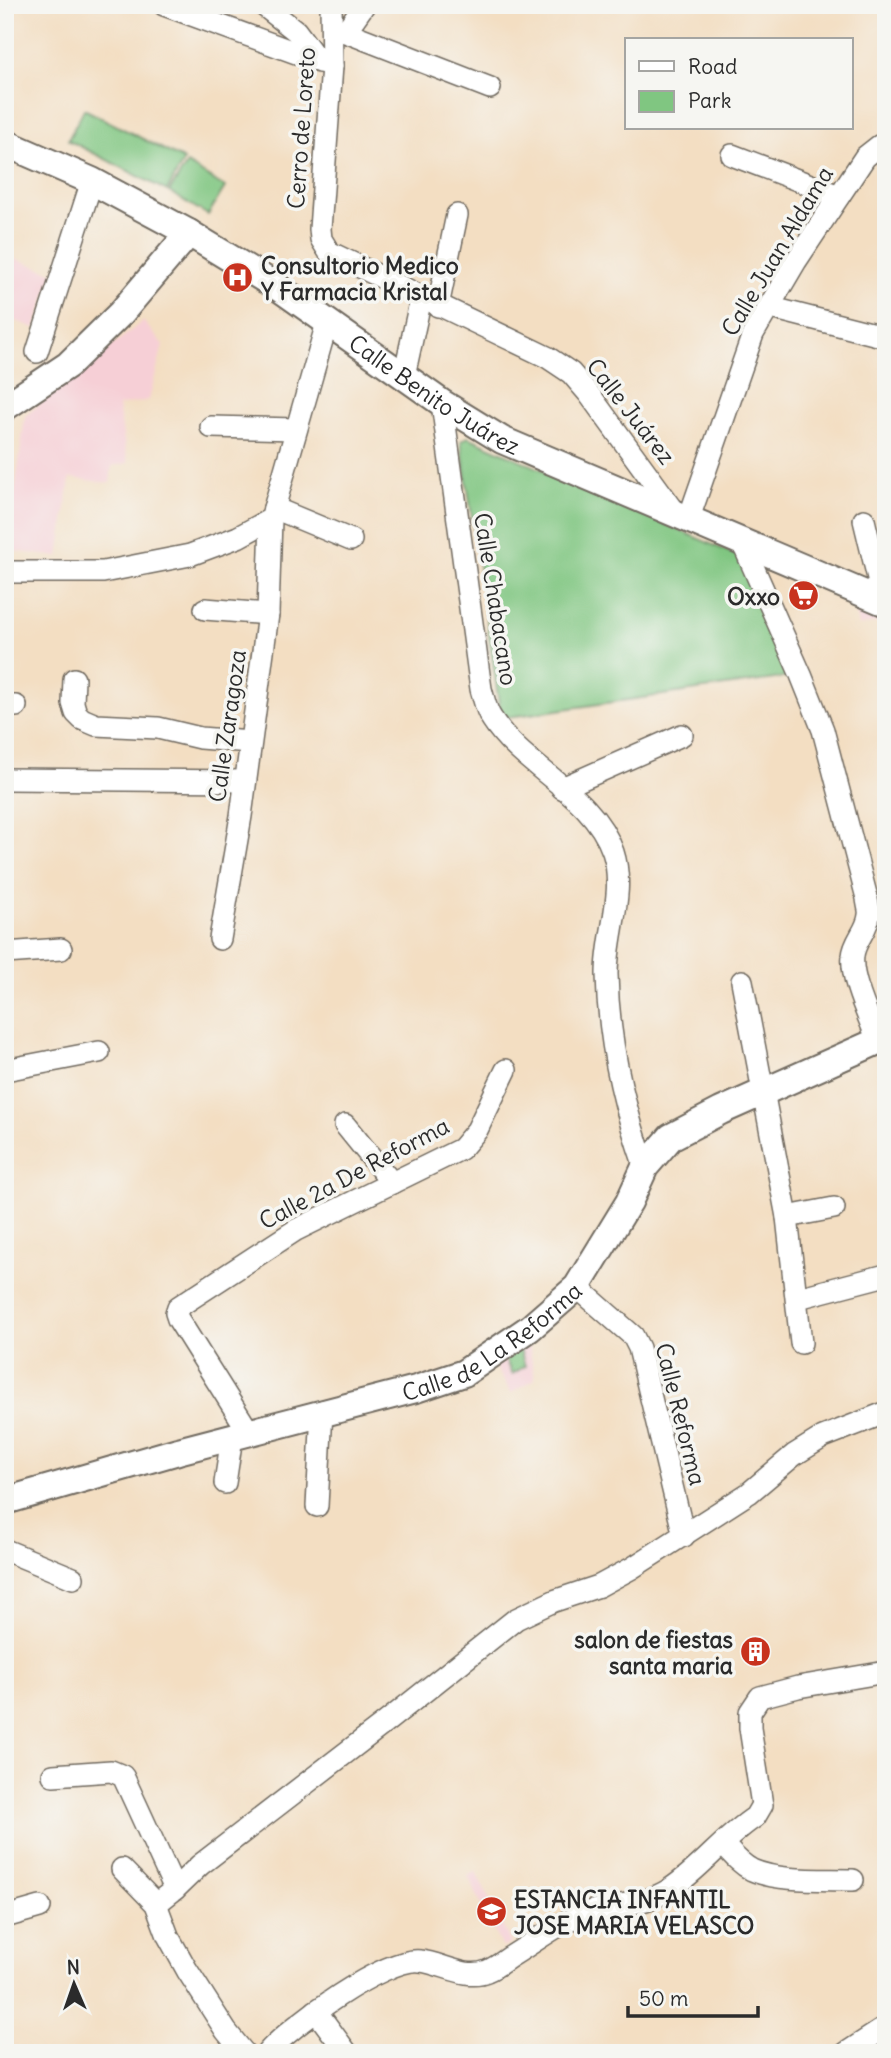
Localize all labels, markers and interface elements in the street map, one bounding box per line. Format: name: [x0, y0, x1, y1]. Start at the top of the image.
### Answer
legend: [625, 38, 852, 130]
street label: Cerro de Loreto: [281, 46, 321, 210]
text: Road: [688, 53, 737, 80]
text: Park: [688, 87, 731, 114]
street label: Calle Juan Aldama: [715, 161, 839, 341]
place label: Consultorio Medico Y Farmacia Kristal: [260, 251, 459, 306]
hospital icon: Consultorio Medico Y Farmacia Kristal: [221, 261, 255, 295]
street label: Calle Benito Juárez: [344, 328, 524, 460]
street label: Calle Juárez: [581, 352, 681, 470]
street label: Calle Chabacano: [468, 511, 524, 687]
supermarket icon: Oxxo: [786, 579, 820, 613]
place label: Oxxo: [727, 582, 780, 611]
street label: Calle Zaragoza: [202, 648, 252, 804]
street label: Calle 2a De Reforma: [254, 1111, 454, 1235]
street label: Calle de La Reforma: [399, 1275, 587, 1407]
street label: Calle Reforma: [649, 1340, 713, 1488]
place label: salon de fiestas santa maria: [574, 1625, 733, 1680]
building icon: salon de fiestas santa maria: [739, 1635, 773, 1669]
place label: ESTANCIA INFANTIL JOSE MARIA VELASCO: [514, 1885, 754, 1940]
school or university icon: ESTANCIA INFANTIL JOSE MARIA VELASCO: [474, 1895, 508, 1929]
north arrow: [38, 1950, 108, 2020]
text: N: [66, 1955, 80, 1979]
scale bar: [628, 1974, 758, 2018]
text: 50 m: [639, 1985, 688, 2012]

